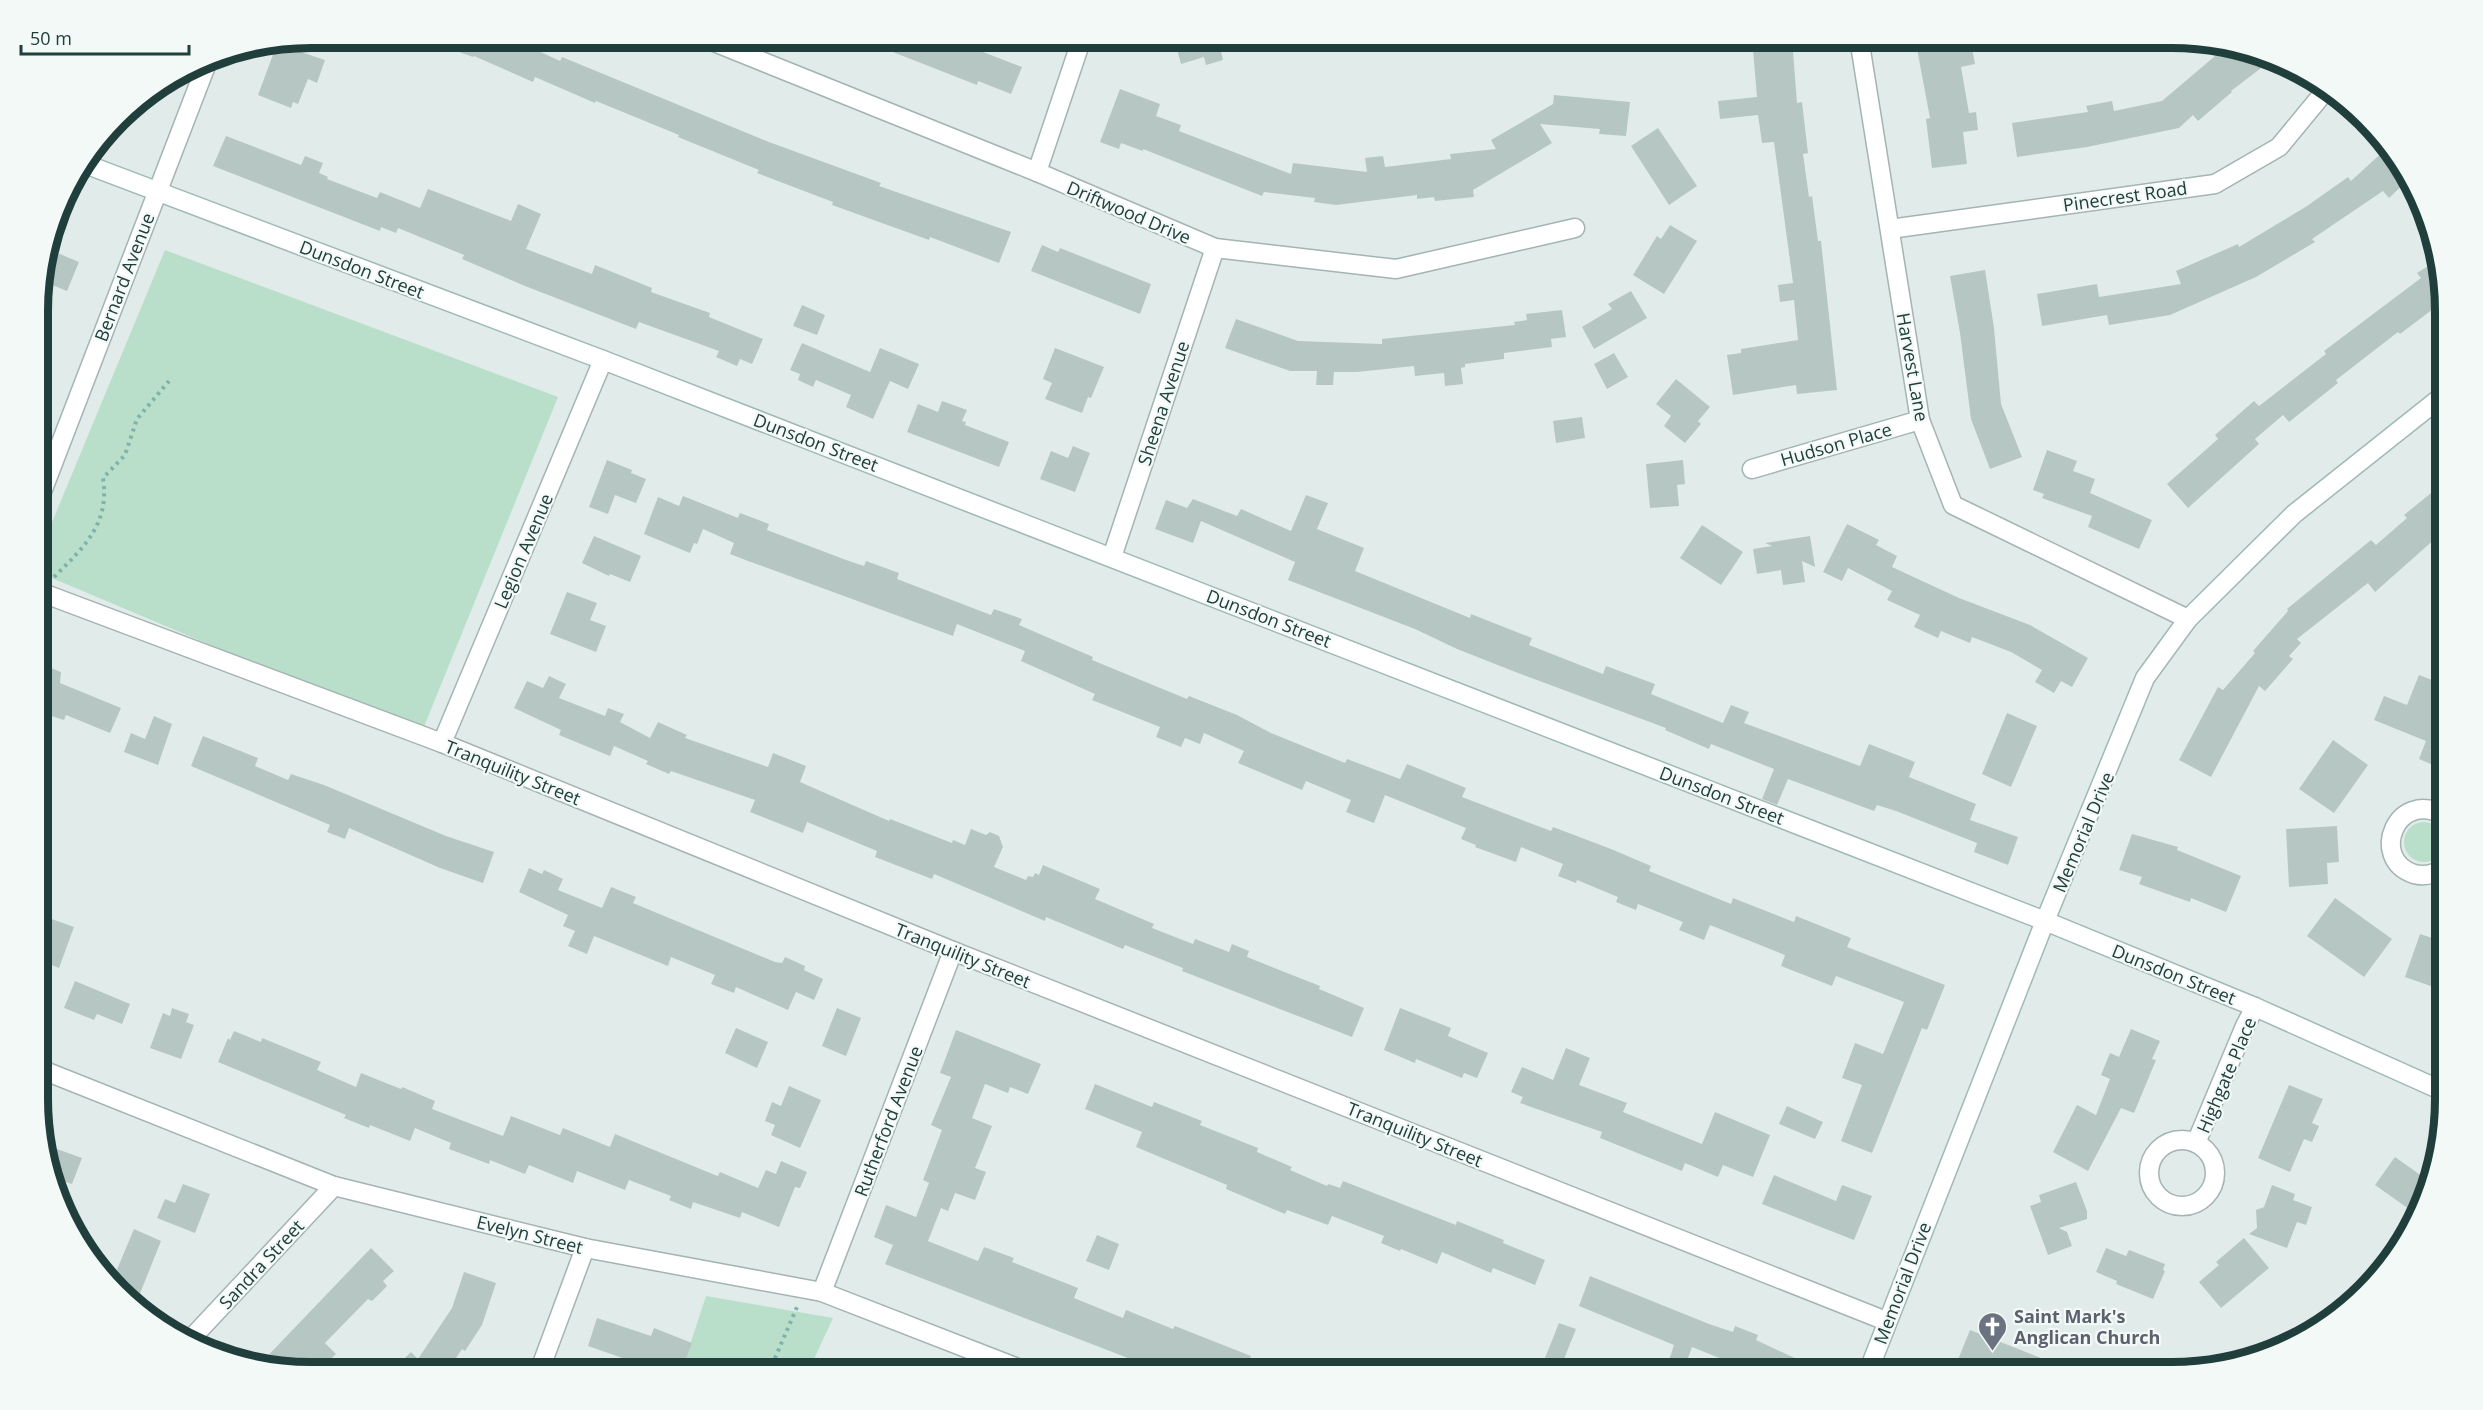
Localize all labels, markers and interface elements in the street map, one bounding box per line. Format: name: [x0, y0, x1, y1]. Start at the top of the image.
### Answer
scale bar: [21, 18, 189, 56]
text: 50 m: [30, 26, 72, 50]
street label: Driftwood Drive: [1063, 175, 1195, 249]
street label: Pinecrest Road: [2061, 175, 2189, 217]
street label: Bernard Avenue: [88, 209, 160, 345]
street label: Dunsdon Street: [296, 234, 428, 304]
street label: Harvest Lane: [1892, 311, 1934, 423]
street label: Sheena Avenue: [1132, 338, 1194, 468]
street label: Dunsdon Street: [750, 407, 882, 477]
street label: Hudson Place: [1778, 417, 1894, 471]
street label: Legion Avenue: [488, 490, 558, 612]
street label: Dunsdon Street: [1203, 583, 1335, 653]
street label: Tranquility Street: [442, 734, 584, 810]
street label: Dunsdon Street: [1656, 760, 1788, 830]
street label: Memorial Drive: [2047, 768, 2119, 896]
street label: Tranquility Street: [892, 917, 1034, 993]
street label: Dunsdon Street: [2109, 938, 2239, 1010]
street label: Highgate Place: [2191, 1013, 2261, 1137]
street label: Rutherford Avenue: [848, 1042, 928, 1200]
street label: Tranquility Street: [1344, 1096, 1486, 1172]
street label: Evelyn Street: [474, 1209, 586, 1259]
street label: Sandra Street: [213, 1214, 309, 1314]
street label: Memorial Drive: [1868, 1218, 1936, 1348]
place label: Saint Mark's Anglican Church: [2014, 1304, 2160, 1349]
church icon: Saint Mark's Anglican Church: [1977, 1310, 2009, 1352]

